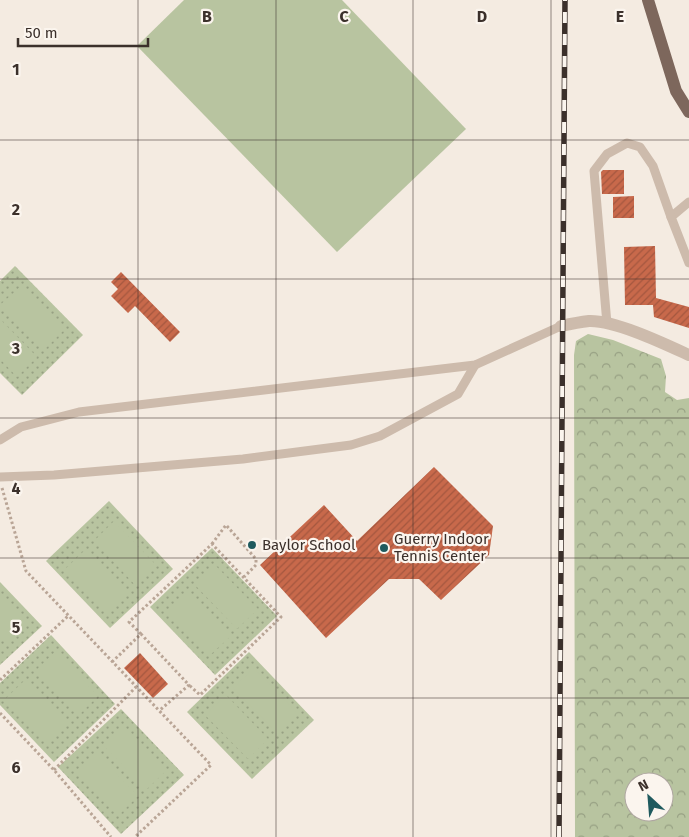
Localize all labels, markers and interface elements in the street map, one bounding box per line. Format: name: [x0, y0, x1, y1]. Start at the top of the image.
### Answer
text: B: [202, 7, 212, 26]
text: C: [339, 7, 349, 26]
text: D: [477, 7, 487, 26]
text: E: [616, 7, 624, 26]
scale bar: [18, 15, 148, 47]
text: 50 m: [25, 24, 58, 42]
text: 1: [12, 60, 20, 79]
text: 2: [12, 200, 20, 219]
text: 3: [11, 339, 20, 358]
text: 4: [11, 479, 21, 498]
place label: Guerry Indoor Tennis Center: [394, 530, 489, 565]
place label: Baylor School: [262, 536, 356, 554]
marker: Baylor School: [246, 539, 258, 551]
marker: Guerry Indoor Tennis Center: [378, 542, 390, 554]
text: 5: [12, 618, 21, 637]
text: 6: [11, 758, 21, 777]
north arrow: [624, 772, 674, 822]
text: N: [636, 776, 651, 795]

